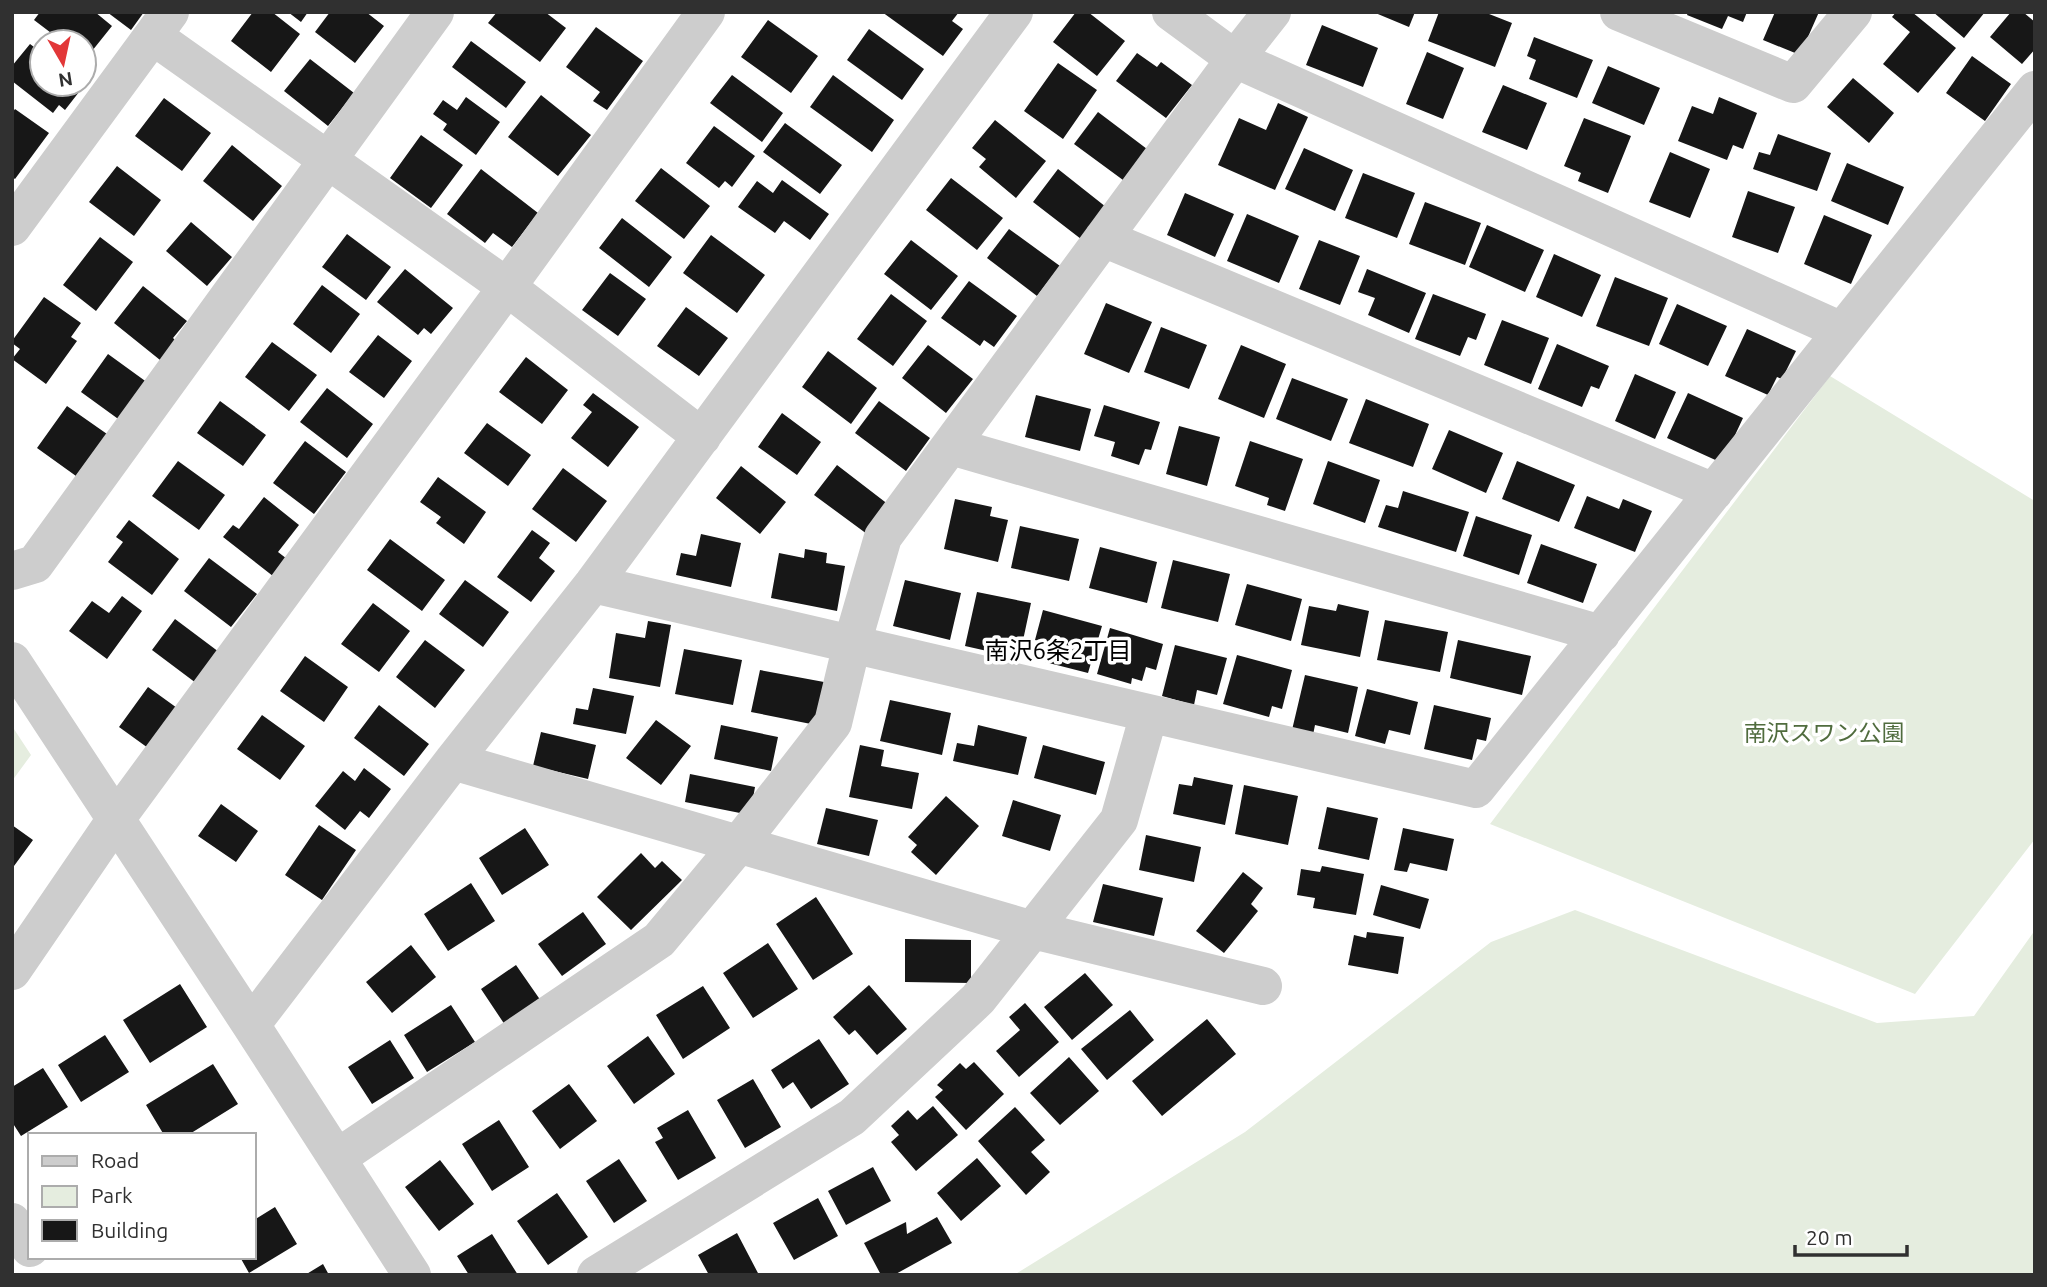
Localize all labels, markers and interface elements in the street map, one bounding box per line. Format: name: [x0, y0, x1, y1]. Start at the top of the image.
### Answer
north arrow: [28, 28, 98, 98]
text: N: [57, 68, 74, 92]
district label: 南沢6条2丁目: [984, 637, 1132, 664]
park label: 南沢スワン公園: [1744, 720, 1905, 745]
legend: [28, 1133, 256, 1259]
text: Road: [91, 1148, 139, 1172]
text: Park: [91, 1183, 133, 1207]
scale bar: [1795, 1214, 1907, 1258]
text: Building: [91, 1218, 168, 1242]
text: 20 m: [1806, 1225, 1853, 1249]

